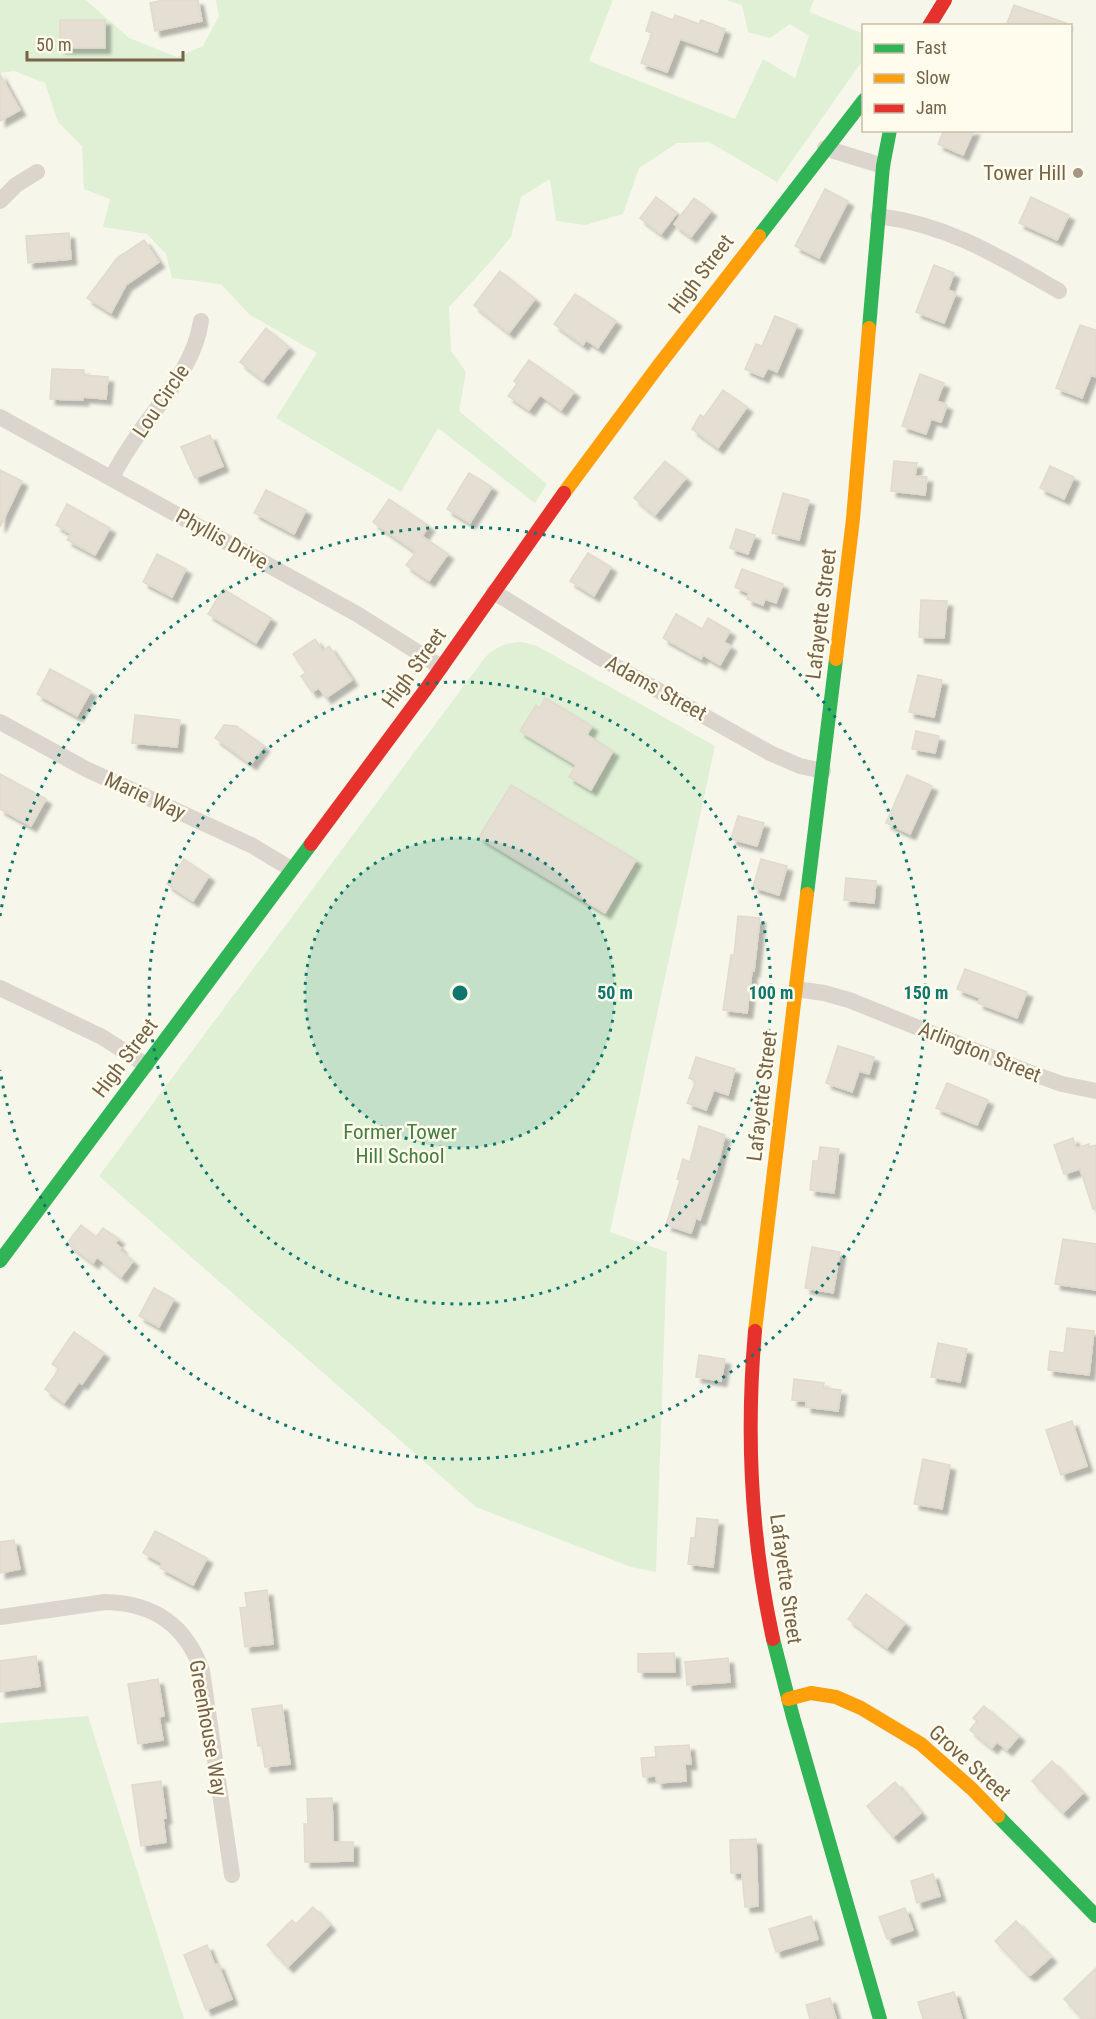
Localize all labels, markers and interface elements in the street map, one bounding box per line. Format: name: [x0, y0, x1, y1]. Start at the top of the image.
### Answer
scale bar: [27, 24, 183, 62]
legend: [862, 24, 1072, 132]
text: 50 m: [36, 34, 71, 55]
text: Fast: [916, 37, 947, 58]
text: Slow: [916, 67, 951, 88]
text: Jam: [916, 97, 947, 118]
place label: Tower Hill: [983, 161, 1066, 185]
marker: Tower Hill: [1071, 166, 1085, 180]
street label: High Street: [664, 230, 738, 318]
street label: Lou Circle: [128, 360, 194, 442]
street label: Phyllis Drive: [172, 504, 272, 574]
street label: Lafayette Street: [801, 547, 841, 681]
street label: High Street: [377, 624, 451, 712]
street label: Adams Street: [601, 650, 711, 726]
street label: Marie Way: [101, 767, 189, 825]
text: 50 m: [597, 982, 633, 1003]
text: 100 m: [749, 982, 793, 1003]
text: 150 m: [904, 982, 948, 1003]
centre of rings: [450, 983, 470, 1003]
street label: High Street: [88, 1014, 162, 1102]
street label: Arlington Street: [915, 1017, 1045, 1087]
street label: Lafayette Street: [742, 1029, 782, 1163]
park label: Former Tower Hill School: [343, 1120, 457, 1168]
street label: Lafayette Street: [765, 1512, 807, 1646]
street label: Greenhouse Way: [184, 1658, 232, 1798]
street label: Grove Street: [924, 1720, 1016, 1806]

